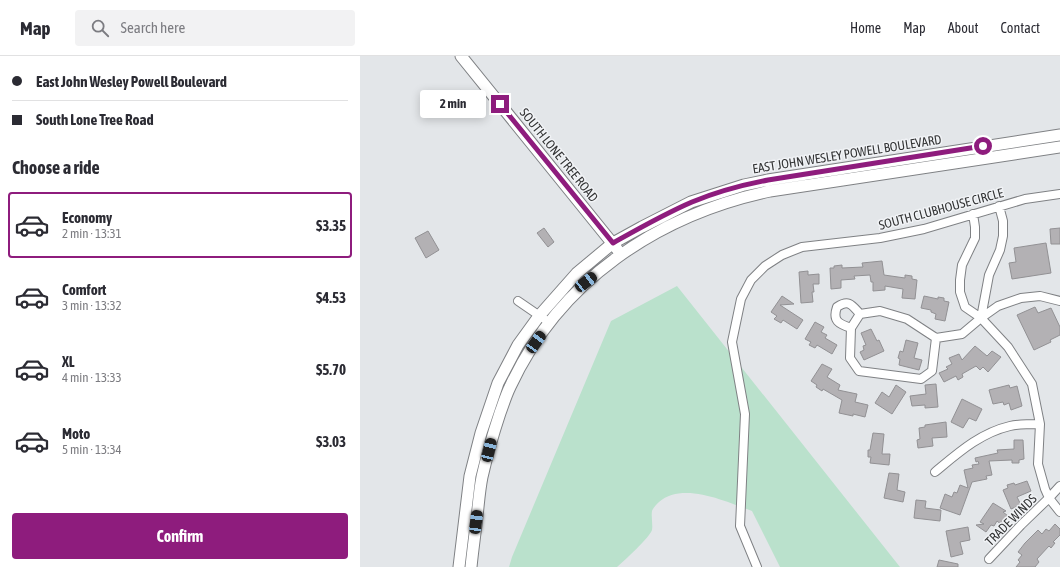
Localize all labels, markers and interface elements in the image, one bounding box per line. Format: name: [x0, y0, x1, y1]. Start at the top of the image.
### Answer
search box: [75, 10, 355, 46]
text: Map: [20, 17, 51, 39]
icon: search: [89, 17, 111, 39]
text: Search here: [121, 19, 185, 36]
text: Home: [850, 20, 881, 36]
text: Map: [903, 20, 926, 36]
text: About: [948, 20, 979, 36]
text: Contact: [1001, 20, 1040, 36]
text: East John Wesley Powell Boulevard: [36, 73, 227, 90]
callout: 2 min: [420, 90, 486, 118]
route end: [491, 95, 509, 113]
text: 2 min: [440, 96, 466, 111]
street label: SOUTH LONE TREE ROAD: [517, 105, 601, 205]
text: South Lone Tree Road: [36, 111, 154, 128]
street label: EAST JOHN WESLEY POWELL BOULEVARD: [751, 132, 943, 176]
route start: [974, 137, 992, 155]
text: Choose a ride: [12, 157, 100, 178]
street label: SOUTH CLUBHOUSE CIRCLE: [877, 185, 1005, 233]
icon: car: [14, 207, 50, 243]
text: Economy: [62, 209, 112, 226]
text: $3.35: [316, 217, 346, 234]
text: 2 min · 13:31: [62, 226, 122, 241]
car: [573, 270, 599, 294]
icon: car: [14, 279, 50, 315]
text: Comfort: [62, 281, 106, 298]
text: $4.53: [316, 289, 346, 306]
text: 3 min · 13:32: [62, 298, 122, 313]
car: [524, 329, 548, 355]
icon: car: [14, 351, 50, 387]
text: XL: [62, 353, 75, 370]
text: $5.70: [316, 361, 346, 378]
text: 4 min · 13:33: [62, 370, 122, 385]
icon: car: [14, 423, 50, 459]
text: Moto: [62, 425, 90, 442]
text: $3.03: [316, 433, 346, 450]
car: [480, 437, 498, 463]
text: 5 min · 13:34: [62, 442, 122, 457]
street label: TRADE WINDS: [982, 491, 1040, 549]
car: [469, 509, 483, 535]
button: Confirm: [12, 513, 348, 559]

